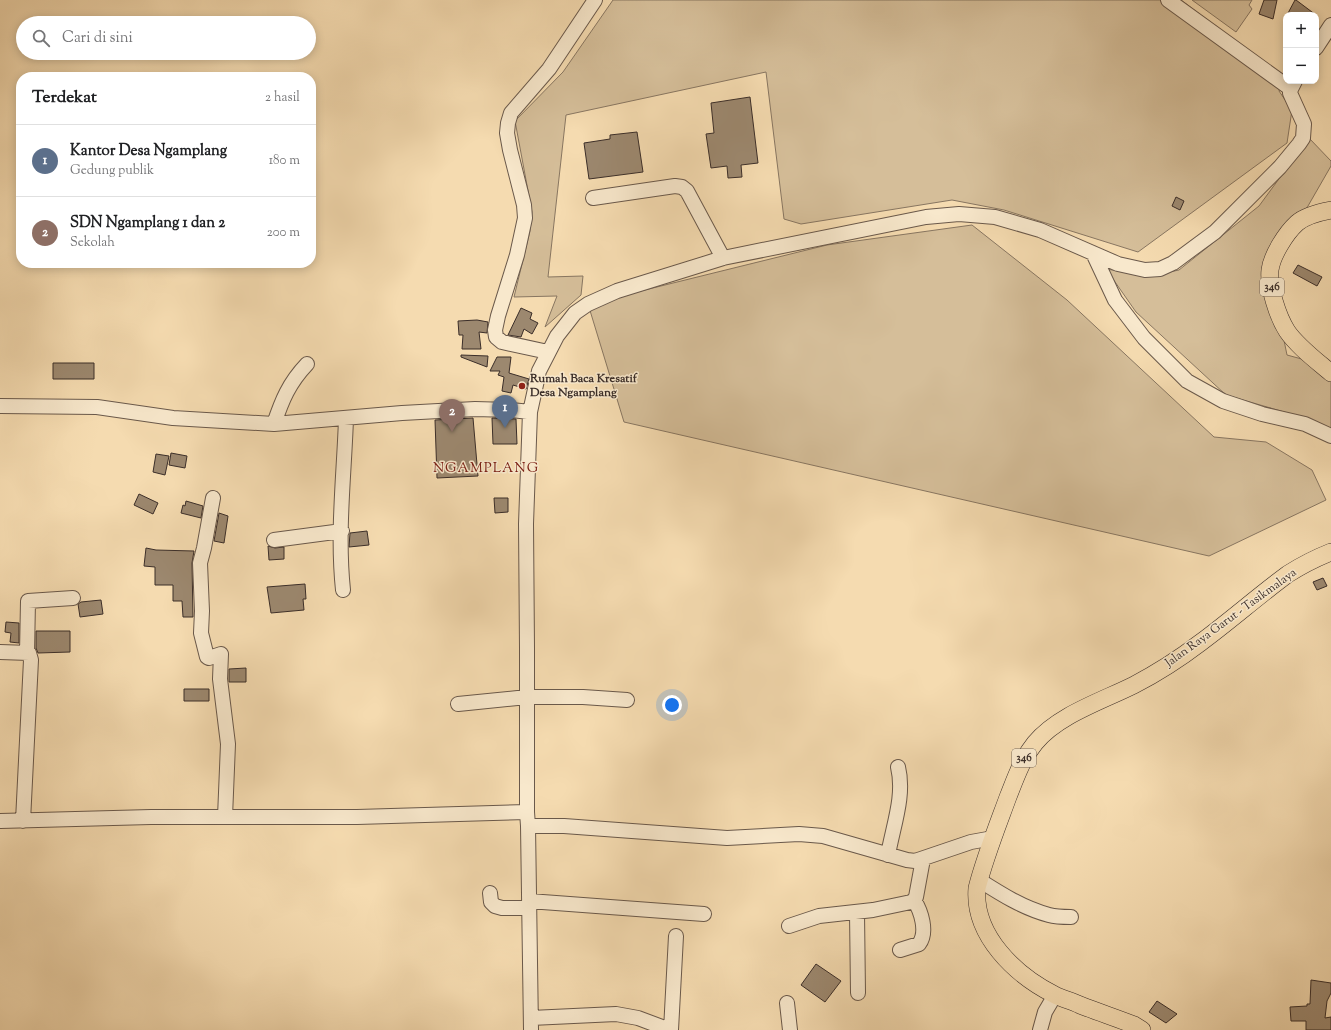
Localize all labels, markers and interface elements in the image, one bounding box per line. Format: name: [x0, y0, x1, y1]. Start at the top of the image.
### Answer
map controls: [1283, 12, 1319, 84]
button: +: [1283, 12, 1319, 48]
search box: [16, 16, 316, 60]
icon: search: [30, 27, 52, 49]
text: Cari di sini: [62, 28, 133, 49]
button: −: [1283, 48, 1319, 84]
text: Terdekat: [32, 86, 97, 110]
text: 2 hasil: [265, 89, 300, 107]
text: Kantor Desa Ngamplang: [70, 141, 227, 162]
text: 1: [43, 152, 47, 170]
text: 180 m: [269, 152, 300, 170]
text: Gedung publik: [70, 162, 154, 180]
text: SDN Ngamplang 1 dan 2: [70, 213, 225, 234]
text: 2: [42, 224, 48, 242]
text: 200 m: [267, 224, 300, 242]
text: Sekolah: [70, 234, 115, 252]
road number: 346: [1260, 278, 1284, 296]
place label: Rumah Baca Kresatif Desa Ngamplang: [529, 370, 638, 402]
marker: Rumah Baca Kresatif Desa Ngamplang: [517, 381, 527, 391]
pin: 1: [492, 395, 518, 428]
pin: 2: [439, 399, 465, 432]
district label: NGAMPLANG: [433, 459, 539, 479]
street label: Jalan Raya Garut - Tasikmalaya: [1161, 564, 1301, 673]
your location: [662, 695, 682, 715]
road number: 346: [1012, 749, 1036, 767]

